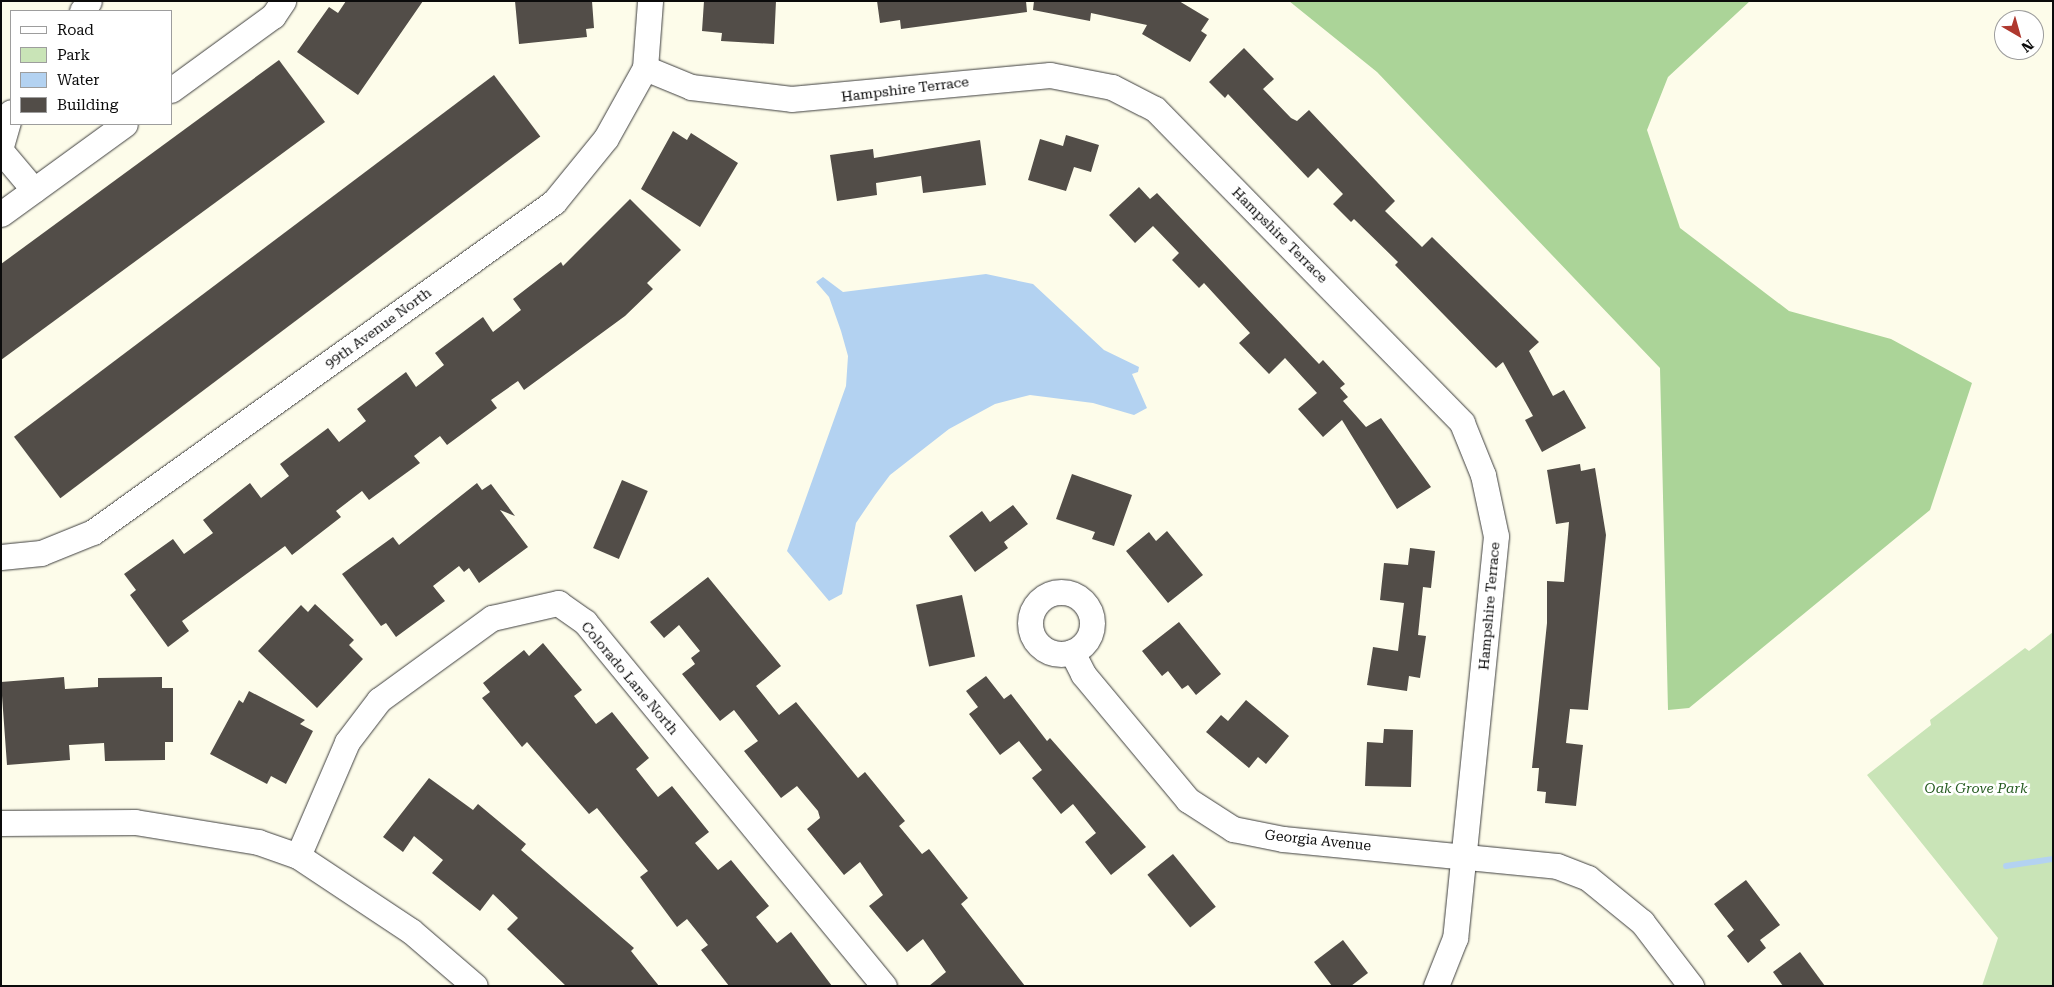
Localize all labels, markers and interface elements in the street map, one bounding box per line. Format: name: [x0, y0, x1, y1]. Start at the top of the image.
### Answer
legend: [10, 10, 172, 125]
north arrow: [1994, 10, 2044, 60]
text: Road: [57, 21, 94, 39]
text: N: [2018, 36, 2037, 56]
text: Park: [57, 46, 90, 64]
text: Water: [57, 71, 99, 89]
street label: Hampshire Terrace: [840, 73, 970, 105]
text: Building: [57, 96, 118, 114]
street label: Hampshire Terrace: [1229, 184, 1331, 286]
street label: 99th Avenue North: [322, 284, 434, 372]
street label: Hampshire Terrace: [1475, 541, 1503, 671]
street label: Colorado Lane North: [578, 618, 682, 738]
park label: Oak Grove Park: [1925, 780, 2027, 796]
street label: Georgia Avenue: [1264, 826, 1372, 854]

